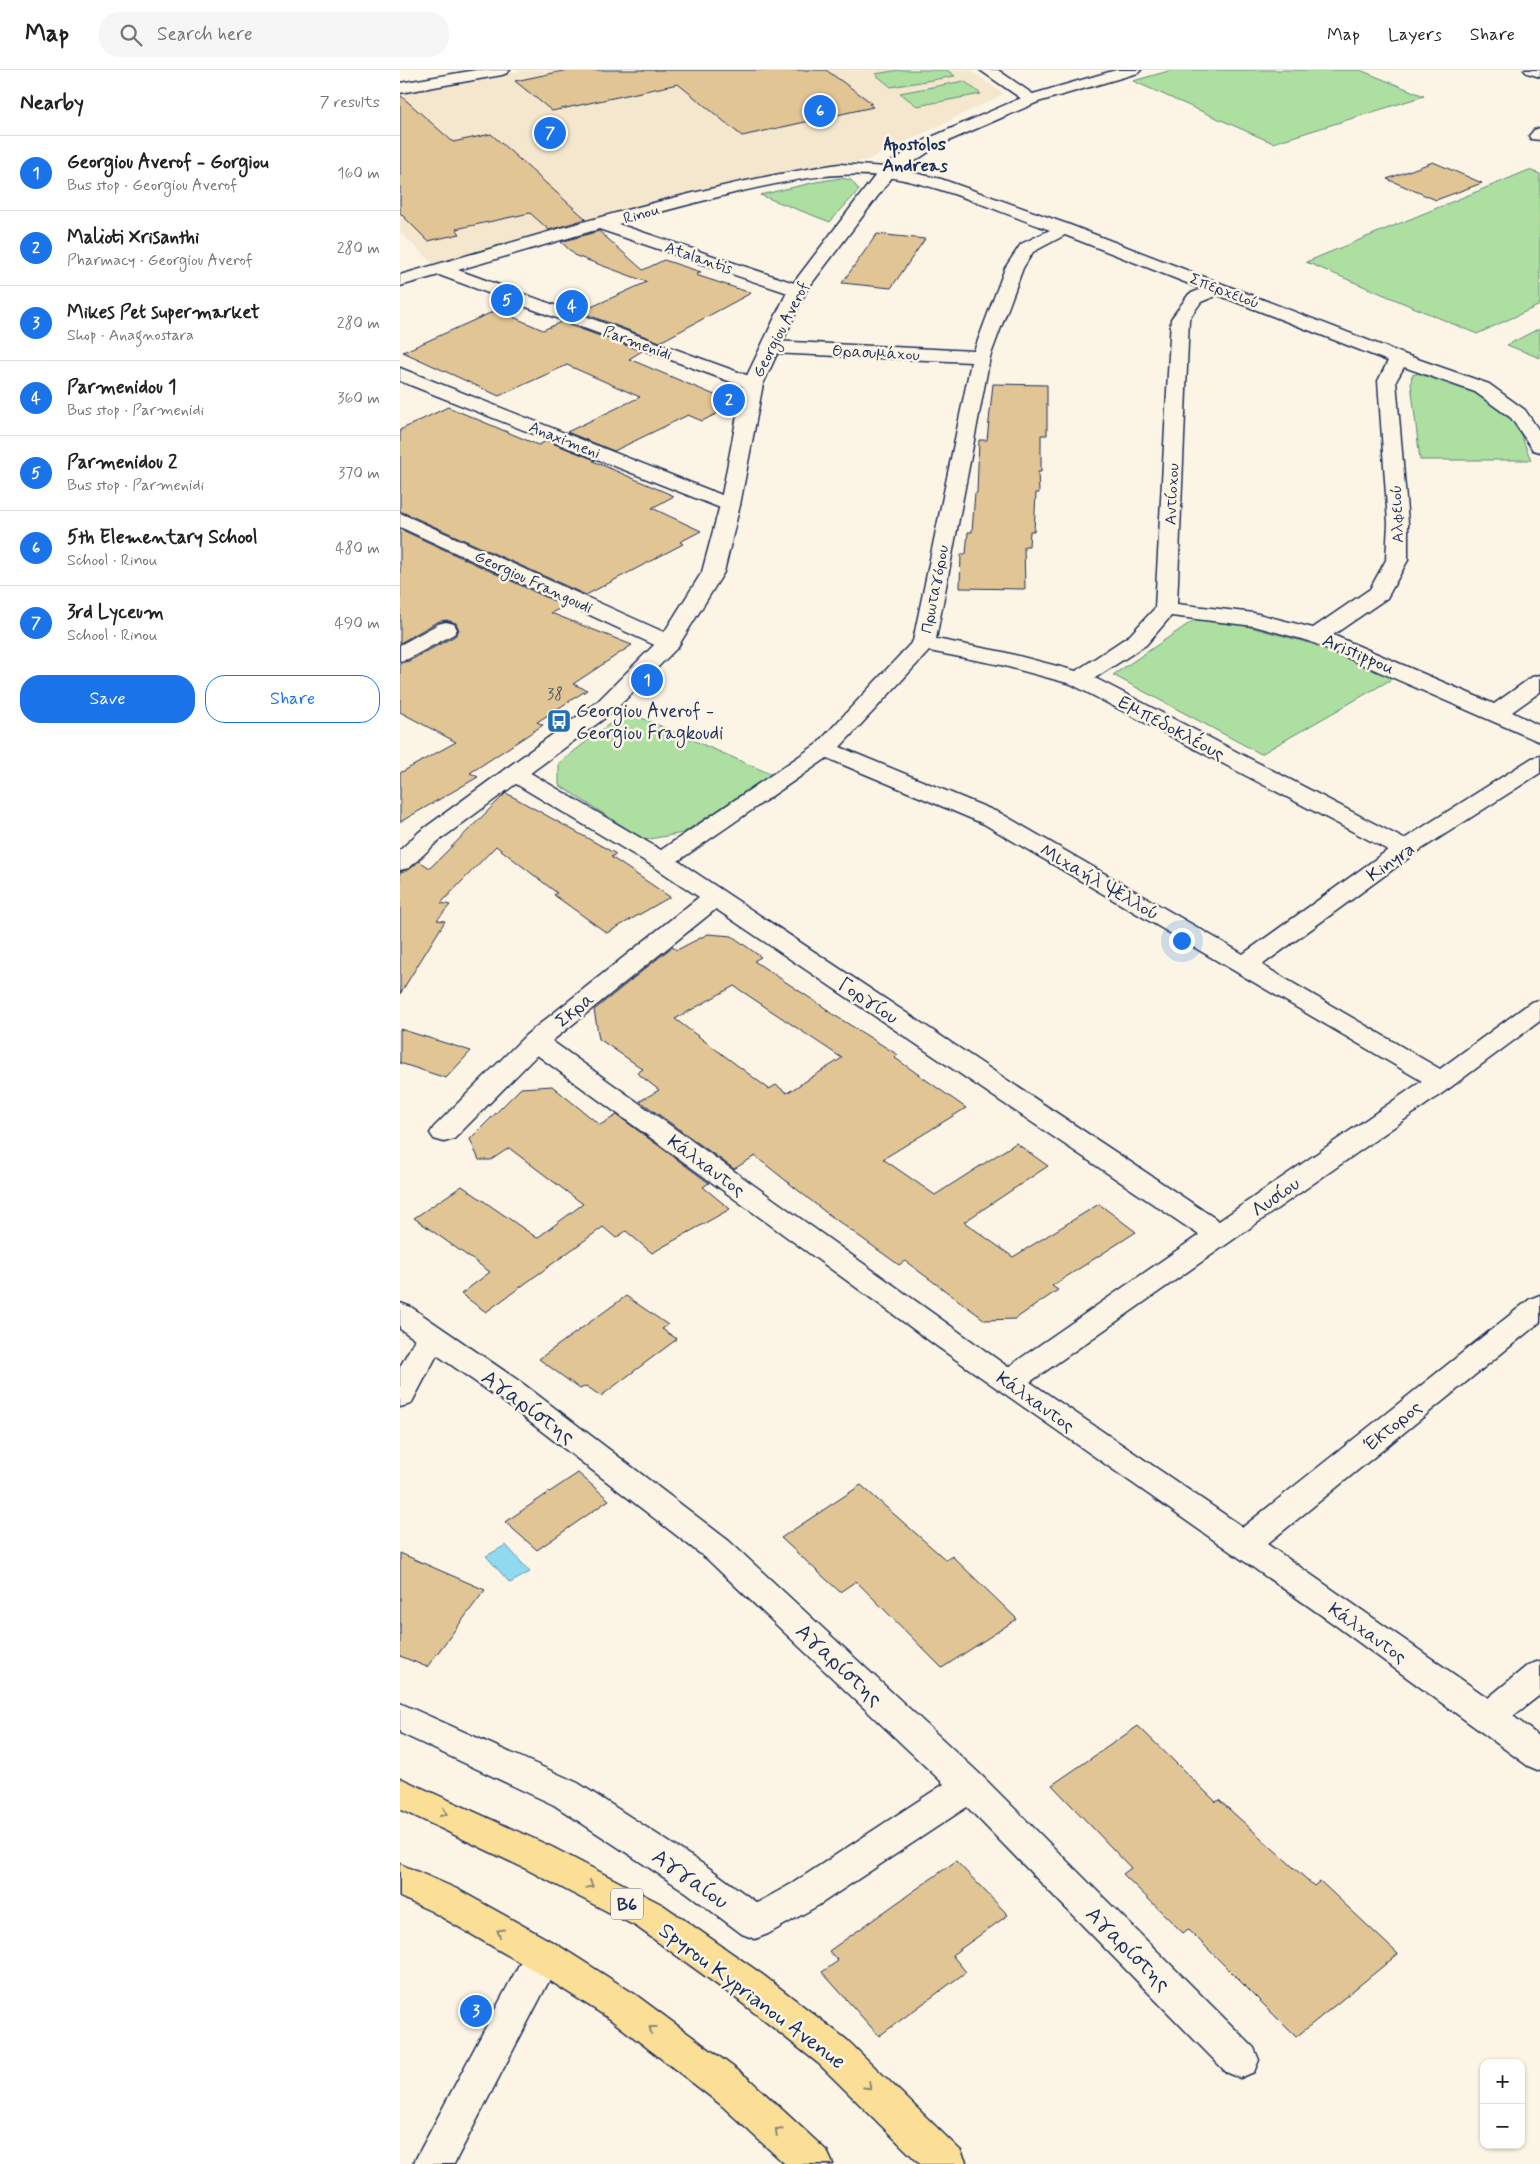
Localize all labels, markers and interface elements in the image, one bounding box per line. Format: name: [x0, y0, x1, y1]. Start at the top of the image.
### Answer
search box: [99, 12, 449, 57]
text: Map: [25, 19, 69, 50]
icon: search: [117, 21, 145, 49]
text: Search here: [157, 22, 253, 47]
text: Map: [1327, 23, 1360, 47]
text: Layers: [1388, 23, 1442, 47]
text: Share: [1470, 23, 1515, 47]
text: Nearby: [20, 89, 84, 117]
text: 7 results: [320, 92, 380, 113]
pin: 6: [804, 92, 836, 130]
pin: 7: [534, 114, 566, 152]
district label: Apostolos Andreas: [882, 133, 948, 178]
text: Georgiou Averof - Gorgiou: [67, 150, 269, 175]
text: 1: [32, 163, 40, 184]
text: 160 m: [337, 163, 380, 184]
text: Bus stop · Georgiou Averof: [67, 175, 237, 196]
street label: Rinou: [621, 199, 662, 230]
text: Malioti Xrisanthi: [67, 225, 199, 250]
street label: Atalantis: [662, 237, 735, 280]
text: 2: [32, 238, 40, 259]
text: 280 m: [337, 238, 380, 259]
text: Pharmacy · Georgiou Averof: [67, 250, 253, 271]
street label: Σπερχειού: [1187, 268, 1262, 314]
street label: Georgiou Averof: [748, 278, 815, 382]
pin: 5: [491, 281, 523, 319]
pin: 4: [556, 287, 588, 325]
text: Mikes Pet supermarket: [67, 300, 260, 325]
text: 3: [32, 313, 40, 334]
text: 280 m: [337, 313, 380, 334]
street label: Parmenidi: [600, 321, 675, 366]
text: Shop · Anagnostara: [67, 325, 194, 346]
street label: Θρασυμάχου: [832, 341, 920, 366]
text: Parmenidou 1: [67, 375, 176, 400]
pin: 2: [713, 381, 745, 419]
text: 4: [31, 388, 41, 409]
text: 360 m: [337, 388, 380, 409]
text: Bus stop · Parmenidi: [67, 400, 204, 421]
street label: Anaximeni: [526, 417, 603, 464]
text: Parmenidou 2: [67, 450, 177, 475]
text: 5: [31, 463, 41, 484]
text: 370 m: [338, 463, 380, 484]
street label: Αντίοχου: [1160, 463, 1185, 525]
text: Bus stop · Parmenidi: [67, 475, 204, 496]
street label: Αλφειού: [1386, 485, 1409, 543]
text: 5th Elementary School: [67, 525, 257, 550]
text: 6: [32, 538, 40, 559]
text: 480 m: [335, 538, 380, 559]
street label: Πρωταγόρου: [917, 543, 954, 635]
street label: Georgiou Frangoudi: [471, 546, 596, 620]
text: School · Rinou: [67, 550, 158, 571]
text: 3rd Lyceum: [67, 600, 164, 625]
text: 7: [31, 613, 41, 634]
text: 490 m: [334, 613, 380, 634]
text: School · Rinou: [67, 625, 158, 646]
street label: Aristippou: [1319, 628, 1398, 681]
pin: 1: [631, 661, 663, 699]
button: Save: [20, 675, 195, 723]
button: Share: [205, 675, 380, 723]
house number: 38: [547, 684, 563, 705]
street label: Εμπεδοκλέους: [1114, 690, 1229, 767]
place label: Georgiou Averof - Georgiou Fragkoudi: [576, 699, 723, 748]
bus stop icon: Georgiou Averof - Georgiou Fragkoudi: [546, 708, 572, 734]
street label: Kinyra: [1362, 837, 1420, 888]
street label: Μιχαήλ Ψελλού: [1035, 838, 1163, 927]
your location: [1169, 928, 1195, 954]
street label: Γοργίου: [833, 972, 903, 1030]
street label: Σκρα: [550, 987, 600, 1033]
street label: Κάλχαντος: [662, 1130, 750, 1203]
street label: Λυσίου: [1247, 1172, 1305, 1223]
street label: Αγαρίστης: [475, 1364, 580, 1451]
street label: Κάλχαντος: [991, 1366, 1079, 1438]
street label: Έκτορος: [1359, 1395, 1427, 1457]
street label: Κάλχαντος: [1323, 1597, 1411, 1669]
street label: Αγαρίστης: [789, 1618, 888, 1713]
one-way arrow: [439, 1807, 448, 1817]
street label: Αγγαίου: [646, 1843, 734, 1916]
one-way arrow: [585, 1878, 594, 1888]
road number: B6: [611, 1888, 643, 1920]
street label: Αγαρίστης: [1079, 1901, 1176, 1998]
street label: Spyrou Kyprianou Avenue: [653, 1917, 851, 2076]
one-way arrow: [497, 1929, 506, 1939]
pin: 3: [460, 1992, 492, 2030]
one-way arrow: [649, 2026, 658, 2034]
map controls: [1480, 2059, 1525, 2149]
button: +: [1480, 2059, 1525, 2104]
one-way arrow: [862, 2080, 871, 2089]
button: −: [1480, 2104, 1525, 2149]
one-way arrow: [774, 2128, 783, 2137]

